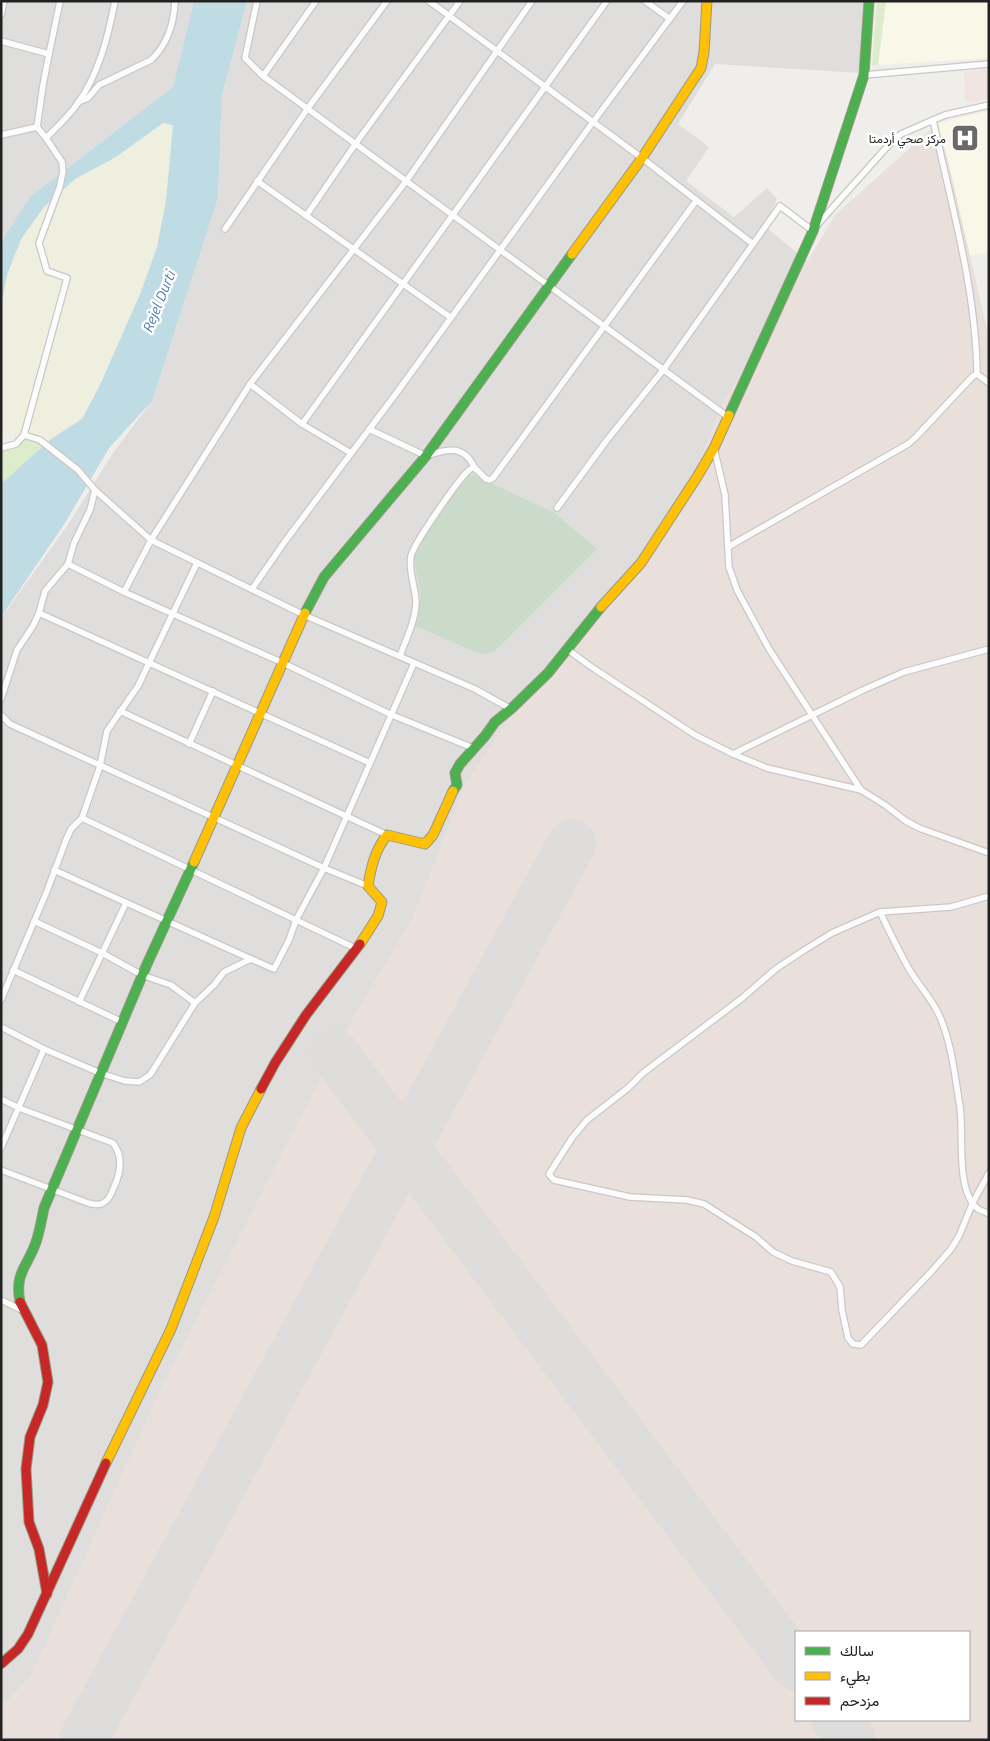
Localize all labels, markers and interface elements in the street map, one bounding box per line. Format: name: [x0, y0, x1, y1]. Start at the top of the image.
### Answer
hospital icon: مركز صحي أردمتا: [950, 123, 980, 153]
place label: مركز صحي أردمتا: [869, 132, 946, 149]
water label: Rejel Durti: [139, 267, 179, 334]
legend: [795, 1631, 970, 1721]
text: سالك: [840, 1642, 874, 1659]
text: بطيء: [840, 1667, 870, 1689]
text: مزدحم: [840, 1692, 879, 1711]

